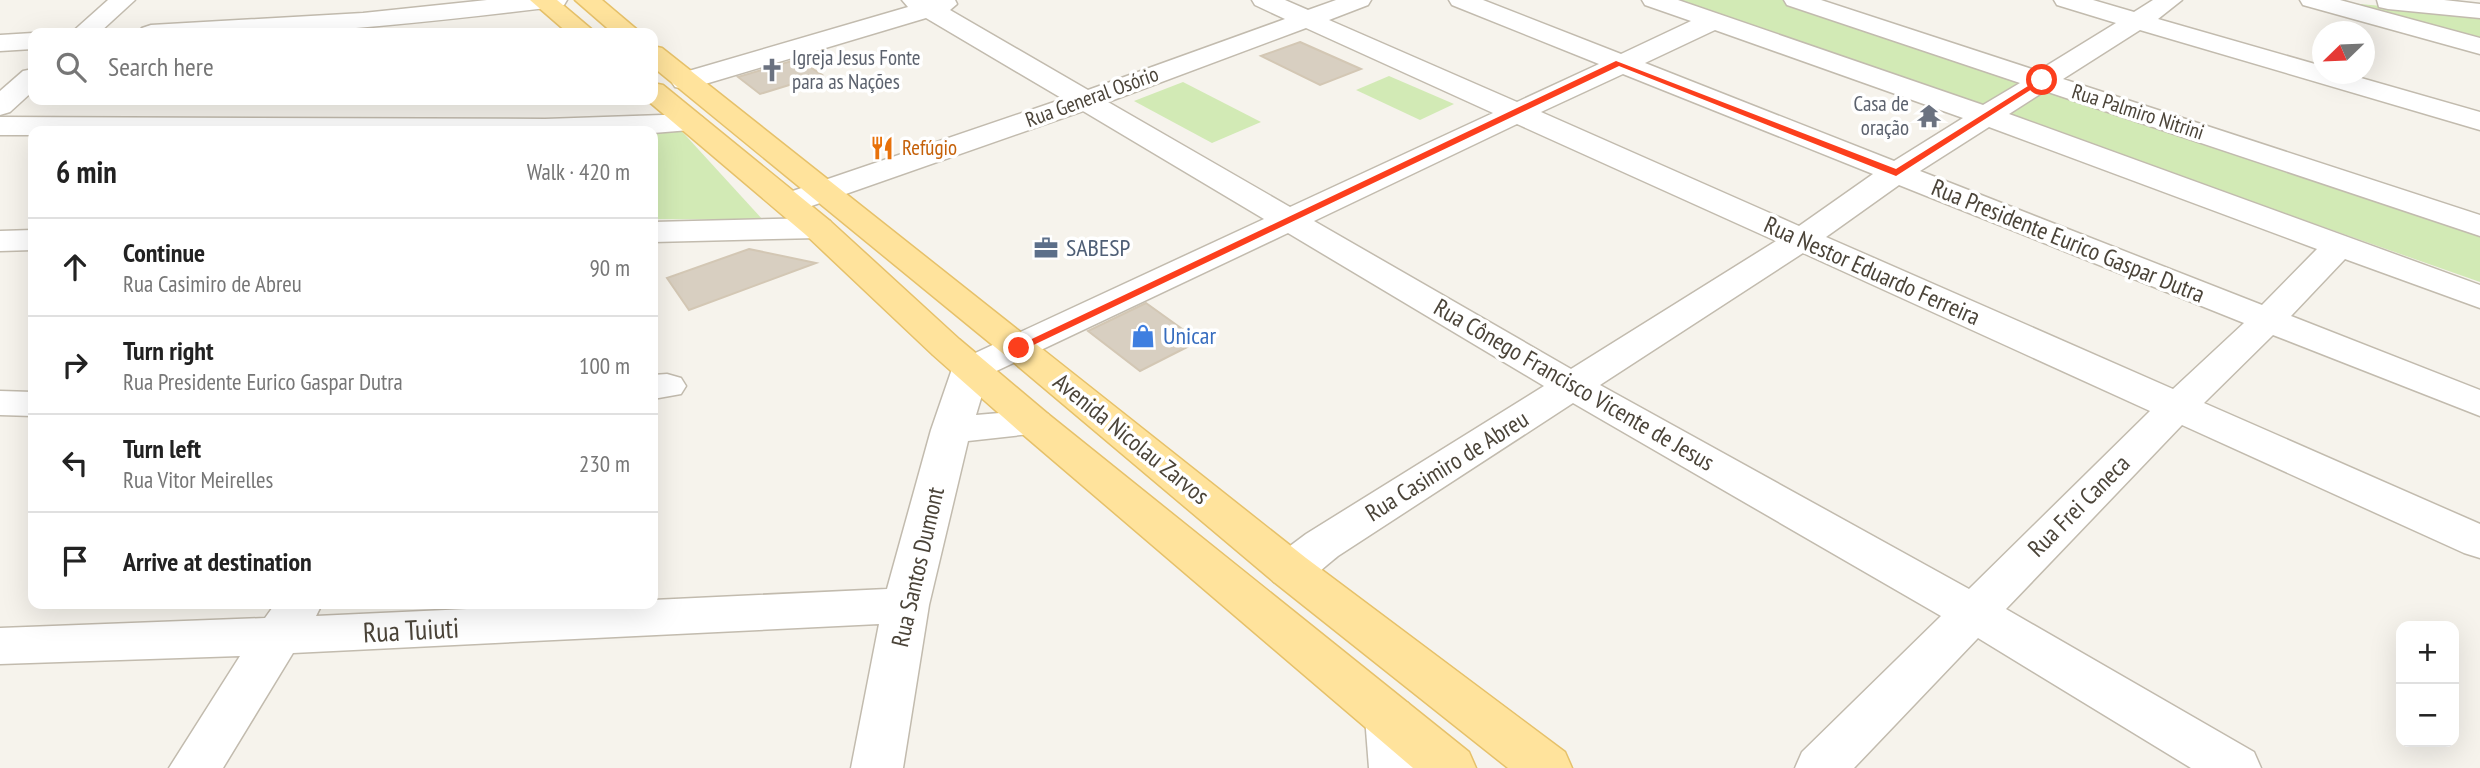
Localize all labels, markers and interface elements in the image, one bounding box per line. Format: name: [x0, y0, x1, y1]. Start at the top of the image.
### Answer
north arrow: [2312, 21, 2375, 84]
search box: [28, 28, 658, 105]
place label: Igreja Jesus Fonte para as Nações: [792, 44, 921, 95]
icon: search: [52, 48, 90, 86]
text: Search here: [108, 50, 214, 83]
church icon: Igreja Jesus Fonte para as Nações: [758, 56, 786, 84]
street label: Rua General Osório: [1022, 60, 1162, 133]
route start: [2026, 64, 2057, 95]
street label: Rua Palmiro Nitrini: [2069, 77, 2208, 146]
place label: Casa de oração: [1854, 90, 1909, 141]
temple icon: Casa de oração: [1915, 102, 1943, 130]
restaurant icon: Refúgio: [868, 134, 896, 162]
place label: Refúgio: [902, 134, 957, 161]
text: 6 min: [56, 152, 117, 191]
text: Walk · 420 m: [527, 157, 630, 186]
street label: Rua Presidente Eurico Gaspar Dutra: [1927, 171, 2209, 310]
street label: Rua Nestor Eduardo Ferreira: [1759, 209, 1985, 332]
place label: SABESP: [1066, 232, 1130, 263]
office icon: SABESP: [1032, 234, 1060, 262]
text: Continue: [123, 236, 205, 269]
icon: ahead: [56, 248, 94, 286]
text: 90 m: [589, 253, 630, 282]
text: Rua Casimiro de Abreu: [123, 269, 302, 298]
street label: Rua Cônego Francisco Vicente de Jesus: [1428, 291, 1720, 478]
place label: Unicar: [1163, 320, 1216, 351]
shop icon: Unicar: [1129, 322, 1157, 350]
route end: [1003, 332, 1034, 363]
text: Turn right: [123, 334, 214, 367]
icon: right: [56, 346, 94, 384]
text: 100 m: [579, 351, 630, 380]
street label: Avenida Nicolau Zarvos: [1047, 366, 1216, 511]
text: Rua Presidente Eurico Gaspar Dutra: [123, 367, 403, 396]
street label: Rua Casimiro de Abreu: [1359, 403, 1534, 528]
text: Turn left: [123, 432, 201, 465]
icon: left: [56, 444, 94, 482]
street label: Rua Frei Caneca: [2021, 448, 2136, 563]
text: 230 m: [579, 449, 630, 478]
text: Rua Vitor Meirelles: [123, 465, 273, 494]
street label: Rua Santos Dumont: [884, 484, 951, 650]
icon: arrive: [56, 542, 94, 580]
text: Arrive at destination: [123, 545, 312, 578]
street label: Rua Tuiuti: [362, 609, 460, 650]
map controls: [2396, 621, 2459, 747]
button: +: [2396, 621, 2459, 684]
button: −: [2396, 684, 2459, 747]

